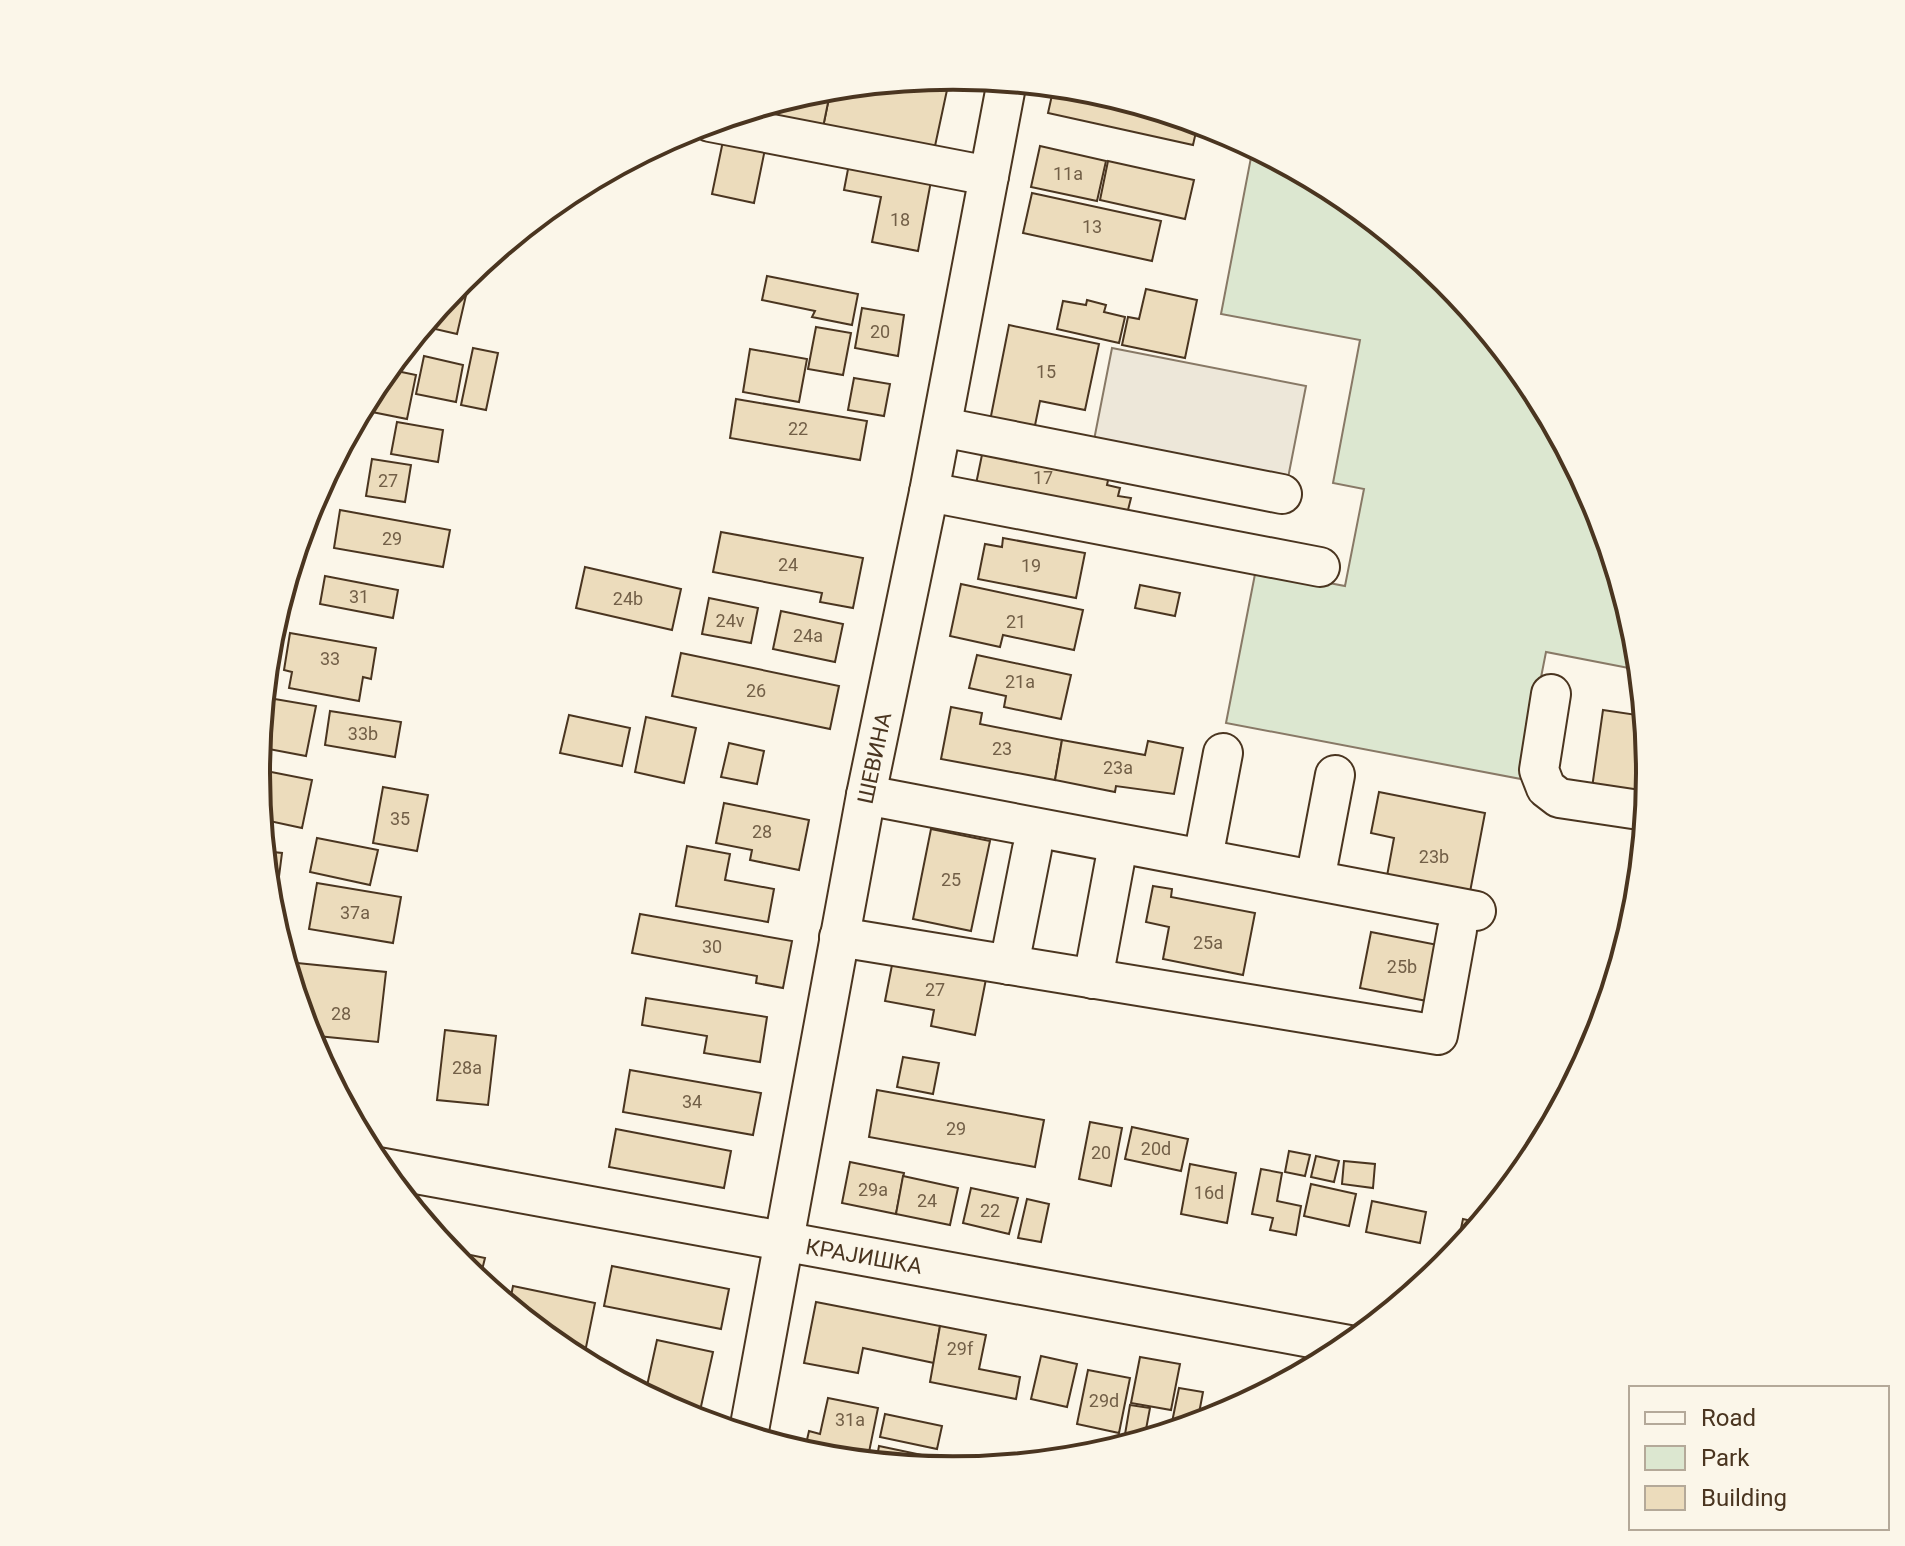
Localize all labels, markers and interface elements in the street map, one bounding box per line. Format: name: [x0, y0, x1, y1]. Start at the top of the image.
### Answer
house number: 11a: [1053, 163, 1083, 184]
house number: 18: [890, 209, 910, 230]
house number: 13: [1082, 216, 1102, 237]
house number: 20: [870, 321, 890, 342]
house number: 15: [1036, 361, 1056, 382]
house number: 22: [788, 418, 808, 439]
house number: 17: [1033, 467, 1053, 488]
house number: 27: [378, 470, 398, 491]
house number: 29: [382, 528, 402, 549]
house number: 24: [778, 554, 798, 575]
house number: 19: [1021, 555, 1041, 576]
house number: 31: [349, 586, 369, 607]
house number: 24b: [613, 588, 643, 609]
house number: 24v: [716, 610, 745, 631]
house number: 21: [1006, 611, 1026, 632]
house number: 24a: [793, 625, 823, 646]
house number: 33: [320, 648, 340, 669]
house number: 21a: [1005, 671, 1035, 692]
house number: 26: [746, 680, 766, 701]
street label: ШЕВИНА: [853, 709, 897, 806]
house number: 33b: [348, 723, 378, 744]
house number: 23: [992, 738, 1012, 759]
house number: 23a: [1103, 757, 1133, 778]
house number: 35: [390, 808, 410, 829]
house number: 28: [752, 821, 772, 842]
house number: 23b: [1419, 846, 1449, 867]
house number: 25: [941, 869, 961, 890]
house number: 37a: [340, 902, 370, 923]
house number: 25a: [1193, 932, 1223, 953]
house number: 30: [702, 936, 722, 957]
house number: 25b: [1387, 956, 1417, 977]
house number: 27: [925, 979, 945, 1000]
house number: 28: [331, 1003, 351, 1024]
house number: 28a: [452, 1057, 482, 1078]
house number: 34: [682, 1091, 702, 1112]
house number: 29: [946, 1118, 966, 1139]
house number: 20d: [1141, 1138, 1171, 1159]
house number: 20: [1091, 1142, 1111, 1163]
house number: 29a: [858, 1179, 888, 1200]
house number: 16d: [1194, 1182, 1224, 1203]
house number: 24: [917, 1190, 937, 1211]
house number: 22: [980, 1200, 1000, 1221]
street label: КРАЈИШКА: [804, 1234, 925, 1279]
house number: 29f: [947, 1338, 974, 1359]
legend: [1629, 1386, 1889, 1530]
house number: 29d: [1089, 1390, 1119, 1411]
text: Road: [1701, 1404, 1756, 1432]
house number: 31a: [835, 1409, 865, 1430]
text: Park: [1701, 1444, 1750, 1472]
text: Building: [1701, 1484, 1787, 1512]

